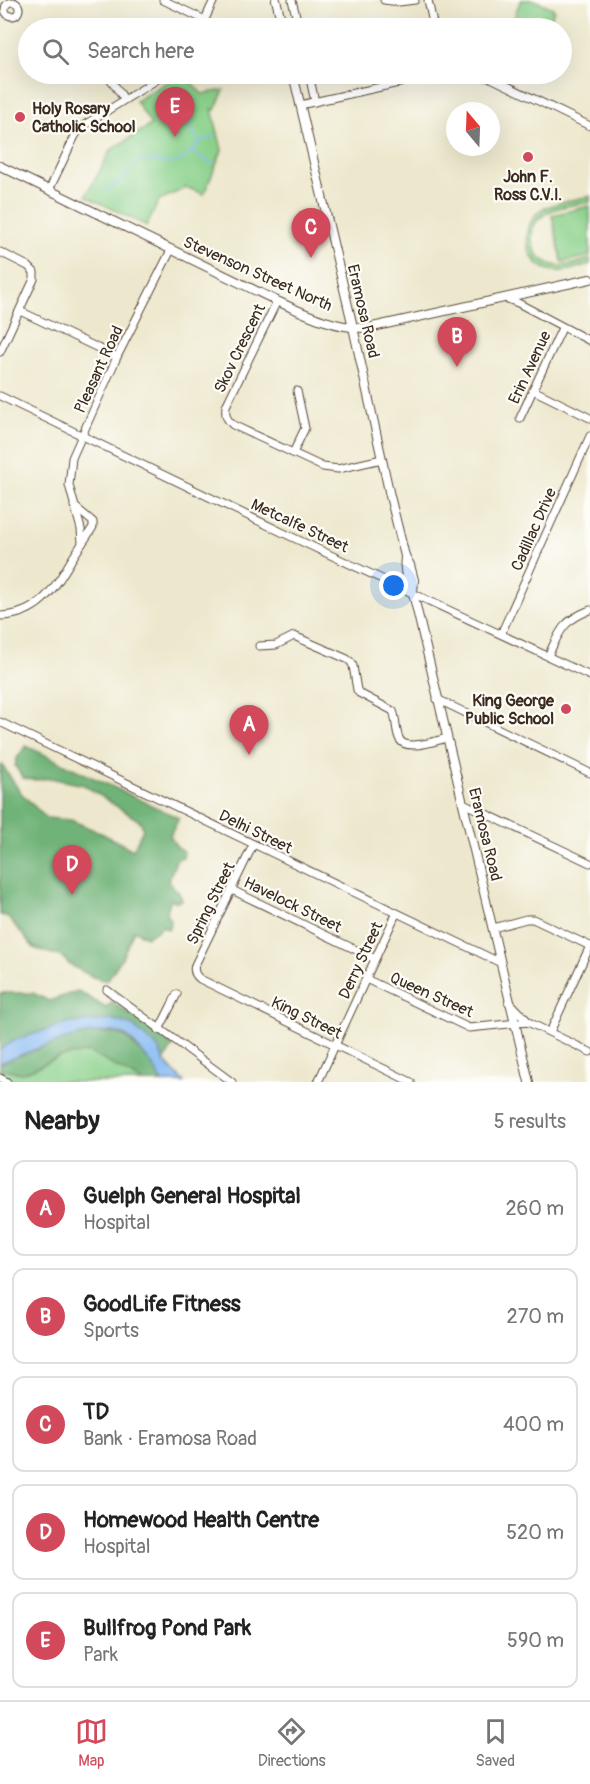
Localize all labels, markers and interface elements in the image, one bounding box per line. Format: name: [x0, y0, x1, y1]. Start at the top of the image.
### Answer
search box: [18, 18, 572, 84]
icon: search: [39, 35, 72, 68]
text: Search here: [87, 37, 194, 65]
pin: E: [156, 88, 195, 137]
place label: Holy Rosary Catholic School: [32, 99, 136, 137]
north arrow: [446, 102, 500, 156]
marker: Holy Rosary Catholic School: [13, 110, 27, 124]
marker: John F. Ross C.V.I.: [521, 150, 535, 164]
place label: John F. Ross C.V.I.: [494, 167, 562, 205]
pin: C: [292, 208, 330, 258]
street label: Stevenson Street North: [180, 232, 335, 316]
street label: Eramosa Road: [343, 262, 384, 360]
street label: Skov Crescent: [210, 300, 270, 396]
pin: B: [438, 318, 476, 367]
street label: Pleasant Road: [70, 323, 128, 416]
street label: Erin Avenue: [504, 328, 556, 407]
street label: Cadillac Drive: [507, 485, 561, 574]
street label: Metcalfe Street: [248, 495, 352, 557]
your location: [379, 571, 408, 600]
place label: King George Public School: [465, 691, 555, 729]
marker: King George Public School: [559, 702, 573, 716]
pin: A: [230, 706, 268, 755]
street label: Eramosa Road: [464, 785, 506, 883]
street label: Delhi Street: [216, 806, 296, 858]
pin: D: [52, 846, 92, 895]
street label: Spring Street: [182, 858, 240, 948]
street label: Havelock Street: [240, 873, 345, 938]
street label: Derry Street: [334, 918, 388, 1002]
street label: Queen Street: [387, 968, 477, 1022]
street label: King Street: [268, 992, 346, 1044]
text: Nearby: [24, 1105, 100, 1137]
text: 5 results: [494, 1109, 566, 1134]
text: Guelph General Hospital: [83, 1182, 301, 1210]
text: A: [39, 1196, 52, 1221]
text: 260 m: [505, 1196, 564, 1221]
text: Hospital: [83, 1210, 150, 1235]
text: GoodLife Fitness: [83, 1290, 241, 1318]
text: B: [40, 1304, 51, 1329]
text: 270 m: [506, 1304, 564, 1329]
text: Sports: [83, 1318, 139, 1343]
text: TD: [83, 1398, 109, 1426]
text: C: [39, 1412, 52, 1437]
text: 400 m: [503, 1412, 564, 1437]
text: Bank · Eramosa Road: [83, 1426, 257, 1451]
text: Homewood Health Centre: [83, 1506, 319, 1534]
text: D: [39, 1520, 52, 1545]
text: 520 m: [506, 1520, 564, 1545]
text: Hospital: [83, 1534, 150, 1559]
text: Bullfrog Pond Park: [83, 1614, 251, 1642]
text: E: [40, 1628, 51, 1653]
text: 590 m: [507, 1628, 564, 1653]
text: Park: [83, 1642, 118, 1667]
tab: Map: [75, 1715, 108, 1771]
tab: Directions: [258, 1715, 326, 1771]
tab: Saved: [475, 1715, 515, 1771]

